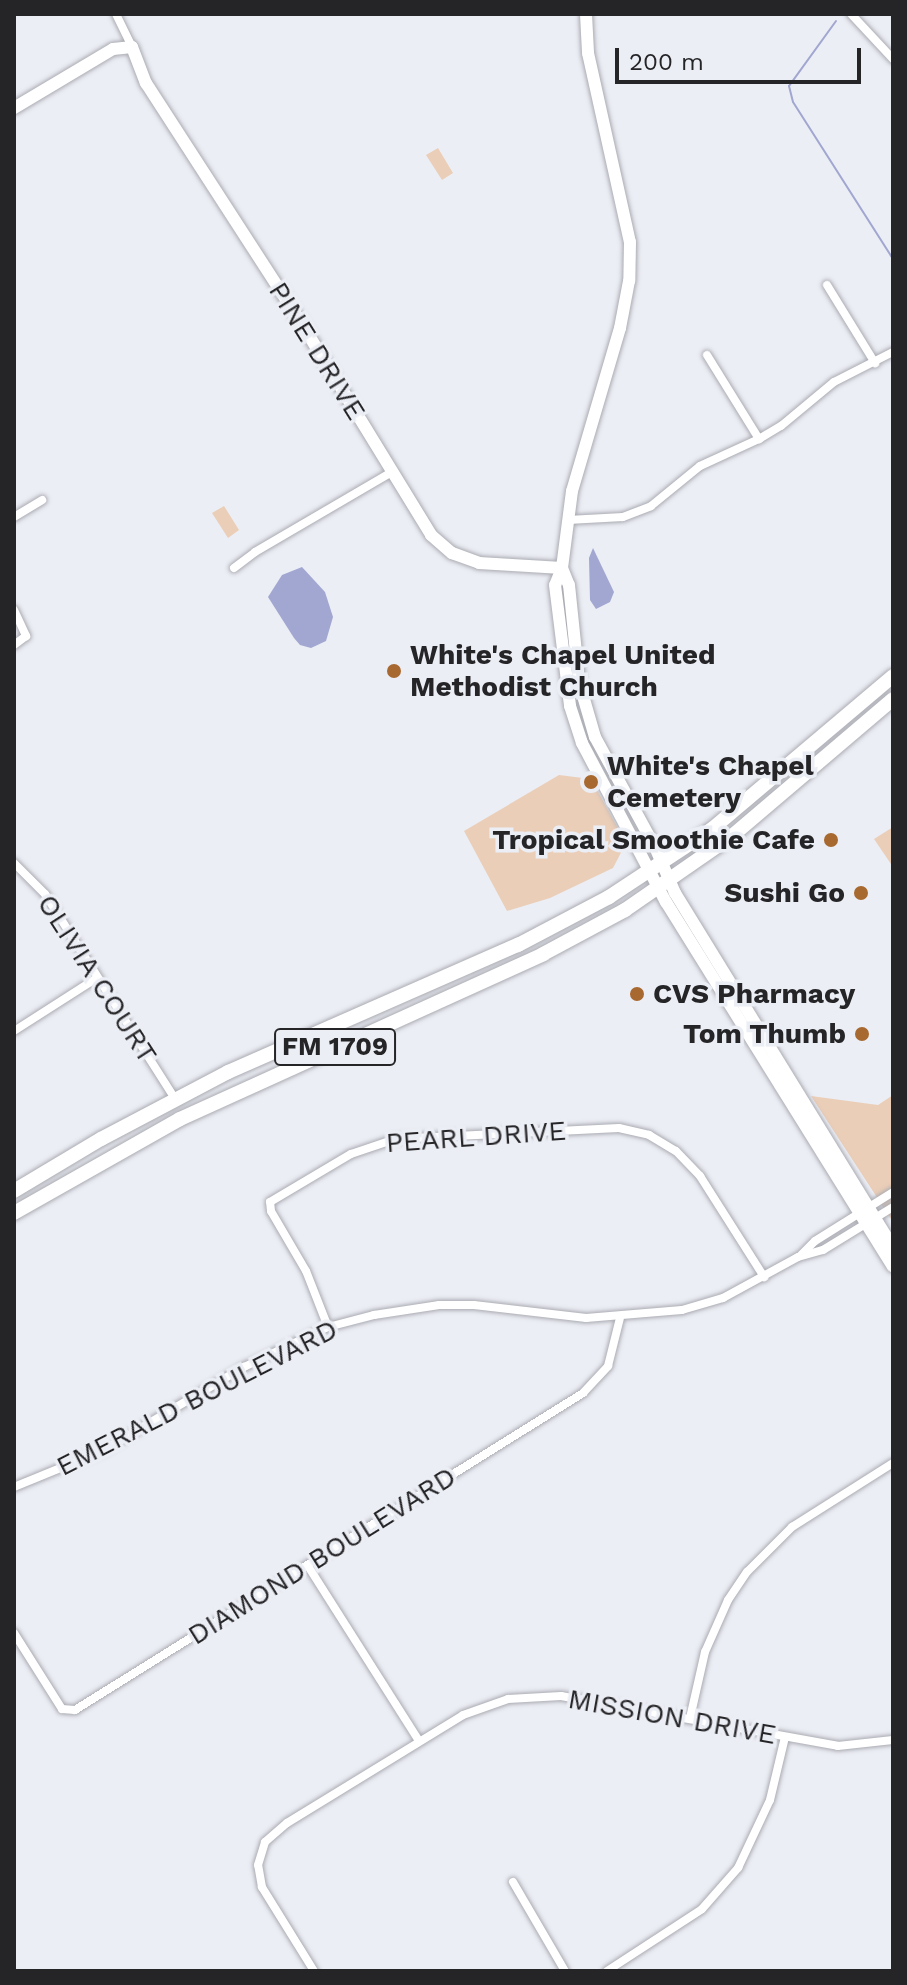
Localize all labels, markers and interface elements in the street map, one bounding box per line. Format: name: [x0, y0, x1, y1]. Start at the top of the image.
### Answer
scale bar: [619, 32, 865, 82]
text: 200 m: [629, 48, 704, 76]
street label: PINE DRIVE: [261, 276, 373, 426]
place label: White's Chapel United Methodist Church: [410, 638, 716, 704]
marker: White's Chapel United Methodist Church: [385, 662, 403, 680]
place label: White's Chapel Cemetery: [607, 749, 814, 815]
marker: White's Chapel Cemetery: [582, 773, 600, 791]
place label: Tropical Smoothie Cafe: [492, 823, 815, 857]
marker: Tropical Smoothie Cafe: [822, 831, 840, 849]
place label: Sushi Go: [724, 876, 845, 910]
marker: Sushi Go: [852, 884, 870, 902]
street label: OLIVIA COURT: [30, 888, 164, 1070]
place label: CVS Pharmacy: [653, 977, 855, 1011]
marker: CVS Pharmacy: [628, 985, 646, 1003]
place label: Tom Thumb: [683, 1017, 846, 1051]
road number: FM 1709: [273, 1025, 397, 1069]
marker: Tom Thumb: [853, 1025, 871, 1043]
street label: PEARL DRIVE: [384, 1114, 568, 1160]
street label: EMERALD BOULEVARD: [51, 1313, 343, 1483]
street label: DIAMOND BOULEVARD: [182, 1460, 462, 1652]
street label: MISSION DRIVE: [565, 1682, 779, 1752]

